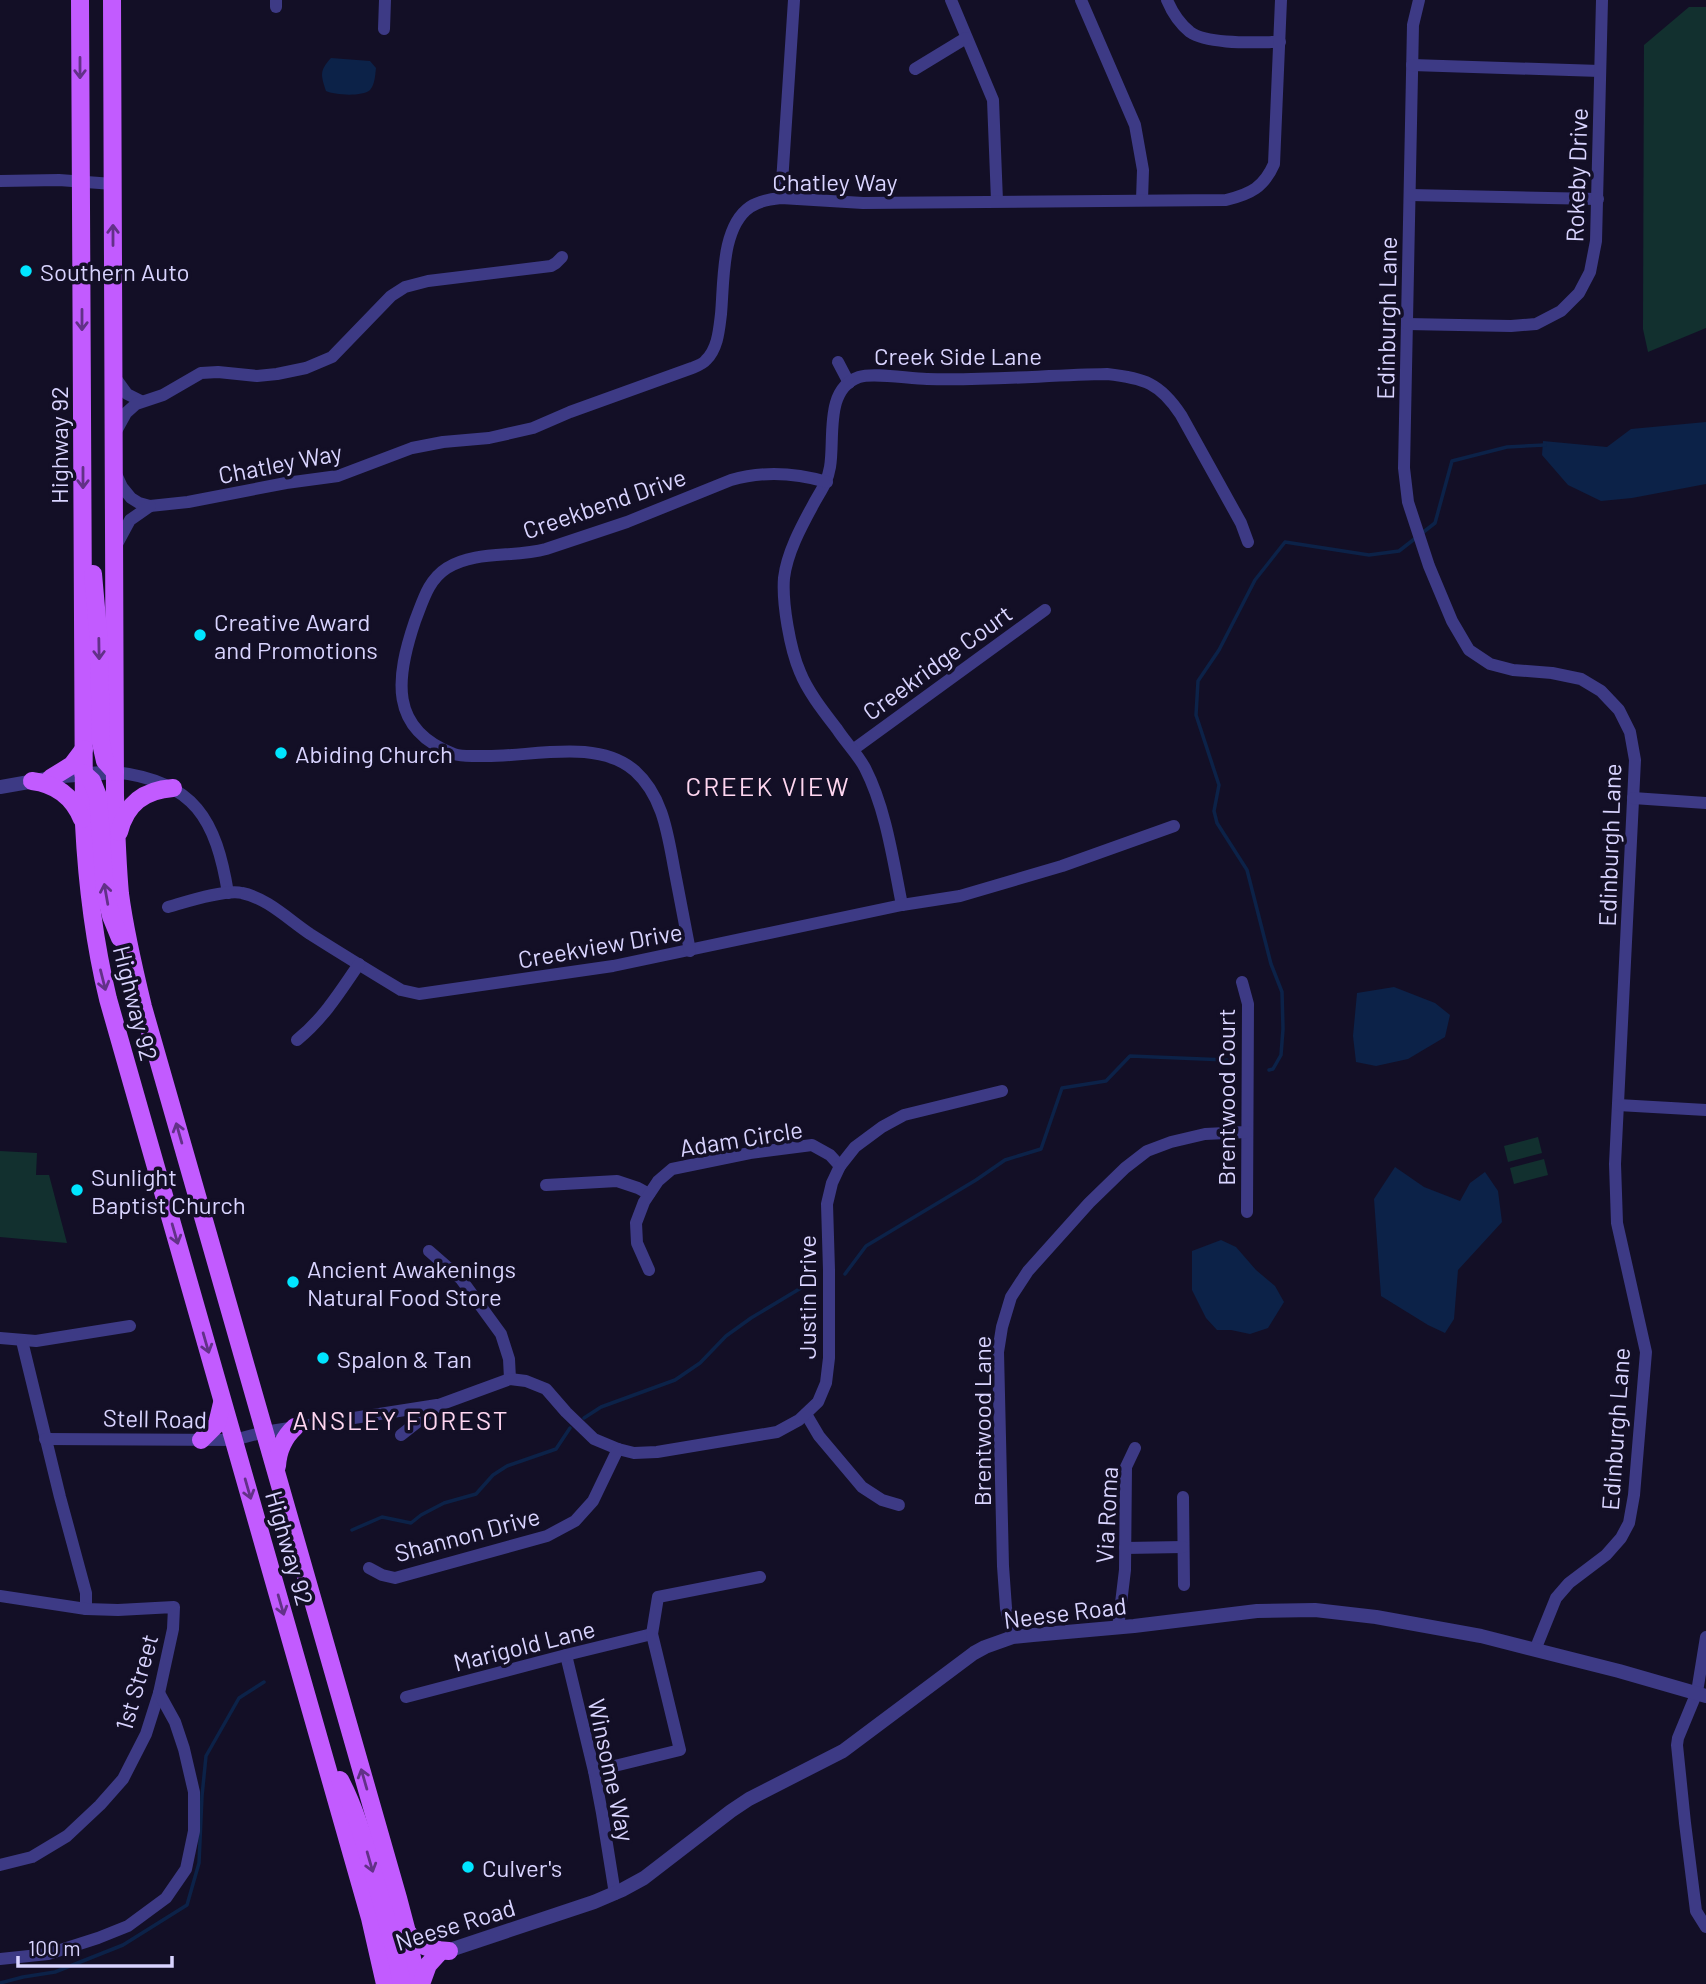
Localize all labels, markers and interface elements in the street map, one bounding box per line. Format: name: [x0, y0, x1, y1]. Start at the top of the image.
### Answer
one-way arrow: [73, 56, 87, 79]
street label: Rokeby Drive: [1559, 107, 1593, 243]
street label: Chatley Way: [772, 167, 898, 196]
one-way arrow: [106, 224, 120, 247]
street label: Edinburgh Lane: [1370, 236, 1402, 400]
place label: Southern Auto: [40, 257, 190, 286]
marker: Southern Auto: [18, 263, 34, 279]
one-way arrow: [75, 308, 89, 331]
street label: Creek Side Lane: [874, 341, 1042, 370]
street label: Highway 92: [44, 386, 73, 504]
street label: Chatley Way: [216, 437, 344, 489]
street label: Creekbend Drive: [519, 462, 689, 544]
one-way arrow: [76, 466, 89, 489]
street label: Creekridge Court: [857, 598, 1017, 726]
place label: Creative Award and Promotions: [214, 607, 378, 664]
marker: Creative Award and Promotions: [192, 627, 208, 643]
one-way arrow: [92, 637, 106, 660]
place label: Abiding Church: [295, 739, 453, 768]
marker: Abiding Church: [273, 745, 289, 761]
street label: Edinburgh Lane: [1592, 763, 1626, 927]
district label: CREEK VIEW: [685, 770, 851, 801]
one-way arrow: [99, 883, 112, 906]
street label: Creekview Drive: [516, 916, 684, 974]
street label: Highway 92: [108, 942, 164, 1064]
one-way arrow: [97, 968, 110, 991]
street label: Brentwood Court: [1211, 1008, 1240, 1186]
street label: Adam Circle: [677, 1114, 805, 1162]
one-way arrow: [172, 1123, 185, 1145]
place label: Sunlight Baptist Church: [91, 1162, 246, 1219]
marker: Sunlight Baptist Church: [69, 1182, 85, 1198]
one-way arrow: [169, 1223, 182, 1245]
street label: Justin Drive: [792, 1235, 821, 1359]
place label: Ancient Awakenings Natural Food Store: [307, 1254, 516, 1311]
marker: Ancient Awakenings Natural Food Store: [285, 1274, 301, 1290]
one-way arrow: [200, 1332, 213, 1354]
street label: Brentwood Lane: [967, 1336, 996, 1506]
place label: Spalon & Tan: [337, 1344, 472, 1373]
street label: Edinburgh Lane: [1595, 1347, 1635, 1511]
marker: Spalon & Tan: [315, 1350, 331, 1366]
street label: Stell Road: [103, 1403, 207, 1433]
district label: ANSLEY FOREST: [293, 1404, 509, 1435]
street label: Via Roma: [1089, 1466, 1123, 1564]
one-way arrow: [242, 1478, 255, 1500]
street label: Highway 92: [260, 1487, 320, 1609]
street label: Shannon Drive: [391, 1501, 543, 1567]
street label: Neese Road: [1002, 1590, 1128, 1634]
one-way arrow: [275, 1593, 288, 1615]
street label: Marigold Lane: [450, 1613, 598, 1677]
street label: 1st Street: [108, 1630, 164, 1734]
street label: Winsome Way: [583, 1696, 641, 1844]
one-way arrow: [357, 1769, 370, 1791]
one-way arrow: [365, 1850, 378, 1872]
place label: Culver's: [482, 1853, 562, 1882]
marker: Culver's: [460, 1859, 476, 1875]
street label: Neese Road: [392, 1892, 518, 1956]
scale bar: [18, 1924, 172, 1968]
text: 100 m: [28, 1935, 81, 1960]

